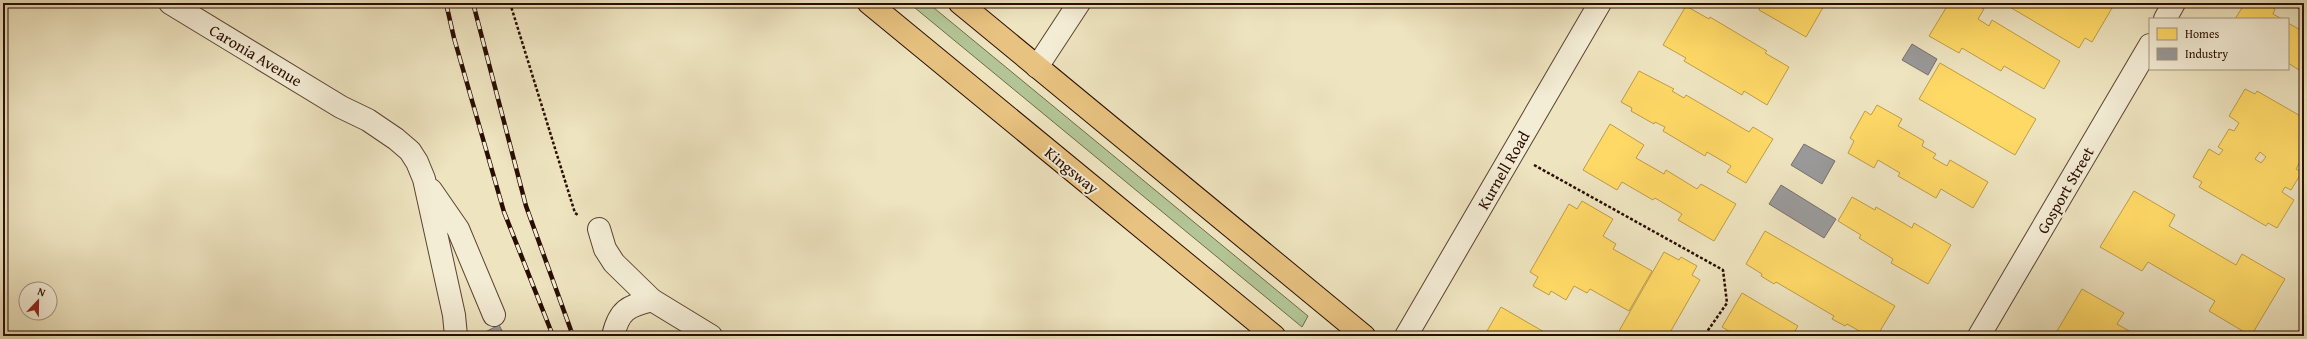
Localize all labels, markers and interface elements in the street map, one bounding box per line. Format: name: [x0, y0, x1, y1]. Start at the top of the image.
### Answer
street label: Caronia Avenue: [205, 18, 307, 92]
legend: [2149, 18, 2289, 70]
text: Homes: [2185, 25, 2220, 42]
text: Industry: [2185, 45, 2228, 62]
street label: Kurnell Road: [1471, 126, 1535, 214]
street label: Kingsway: [1040, 141, 1104, 199]
street label: Gosport Street: [2030, 142, 2100, 238]
north arrow: [18, 281, 58, 321]
text: N: [35, 283, 49, 301]

